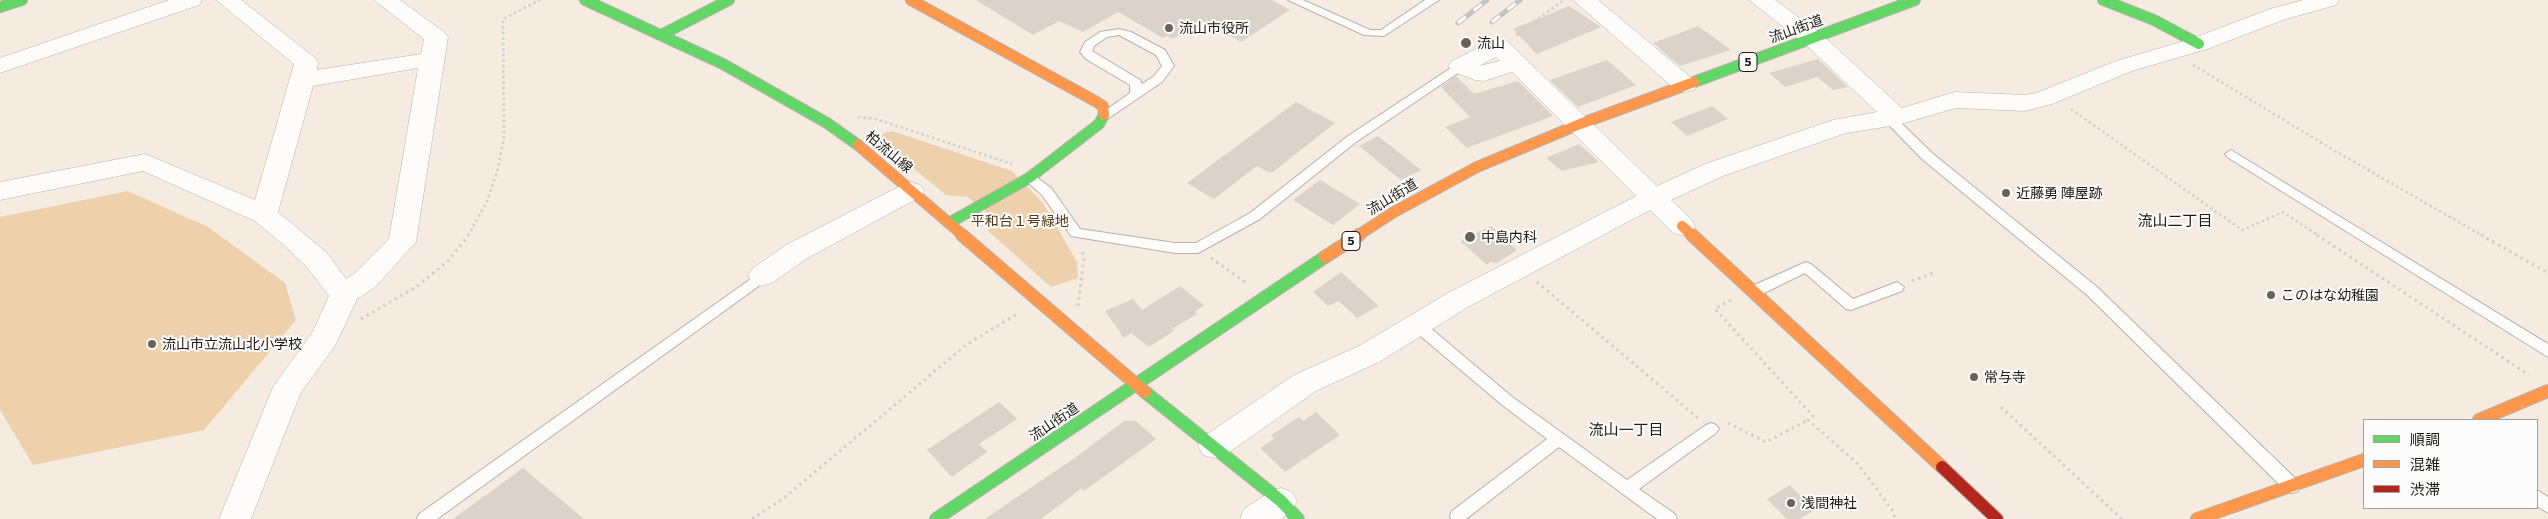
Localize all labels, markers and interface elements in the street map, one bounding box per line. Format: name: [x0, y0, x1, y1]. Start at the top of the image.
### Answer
street label: 流山街道: [1767, 12, 1825, 46]
place label: 流山市役所: [1179, 20, 1249, 36]
marker: 流山市役所: [1163, 22, 1175, 34]
place label: 流山: [1477, 35, 1505, 51]
marker: 流山: [1459, 36, 1473, 50]
road number: 5: [1739, 52, 1757, 72]
street label: 柏流山線: [862, 128, 916, 176]
street label: 流山街道: [1364, 175, 1420, 219]
place label: 近藤勇 陣屋跡: [2016, 185, 2103, 201]
marker: 近藤勇 陣屋跡: [2000, 187, 2012, 199]
district label: 流山二丁目: [2138, 212, 2212, 230]
park label: 平和台１号緑地: [971, 213, 1069, 229]
place label: 中島内科: [1481, 229, 1537, 245]
marker: 中島内科: [1463, 230, 1477, 244]
road number: 5: [1342, 232, 1360, 250]
place label: このはな幼稚園: [2281, 287, 2379, 303]
marker: このはな幼稚園: [2265, 289, 2277, 301]
place label: 流山市立流山北小学校: [162, 336, 302, 352]
marker: 流山市立流山北小学校: [146, 338, 158, 350]
place label: 常与寺: [1984, 369, 2026, 385]
marker: 常与寺: [1968, 371, 1980, 383]
street label: 流山街道: [1026, 399, 1082, 445]
legend: [2363, 419, 2538, 509]
district label: 流山一丁目: [1589, 421, 1663, 439]
text: 順調: [2410, 430, 2440, 448]
text: 混雑: [2410, 455, 2440, 473]
text: 渋滞: [2410, 480, 2440, 498]
place label: 浅間神社: [1801, 495, 1857, 511]
marker: 浅間神社: [1785, 497, 1797, 509]

